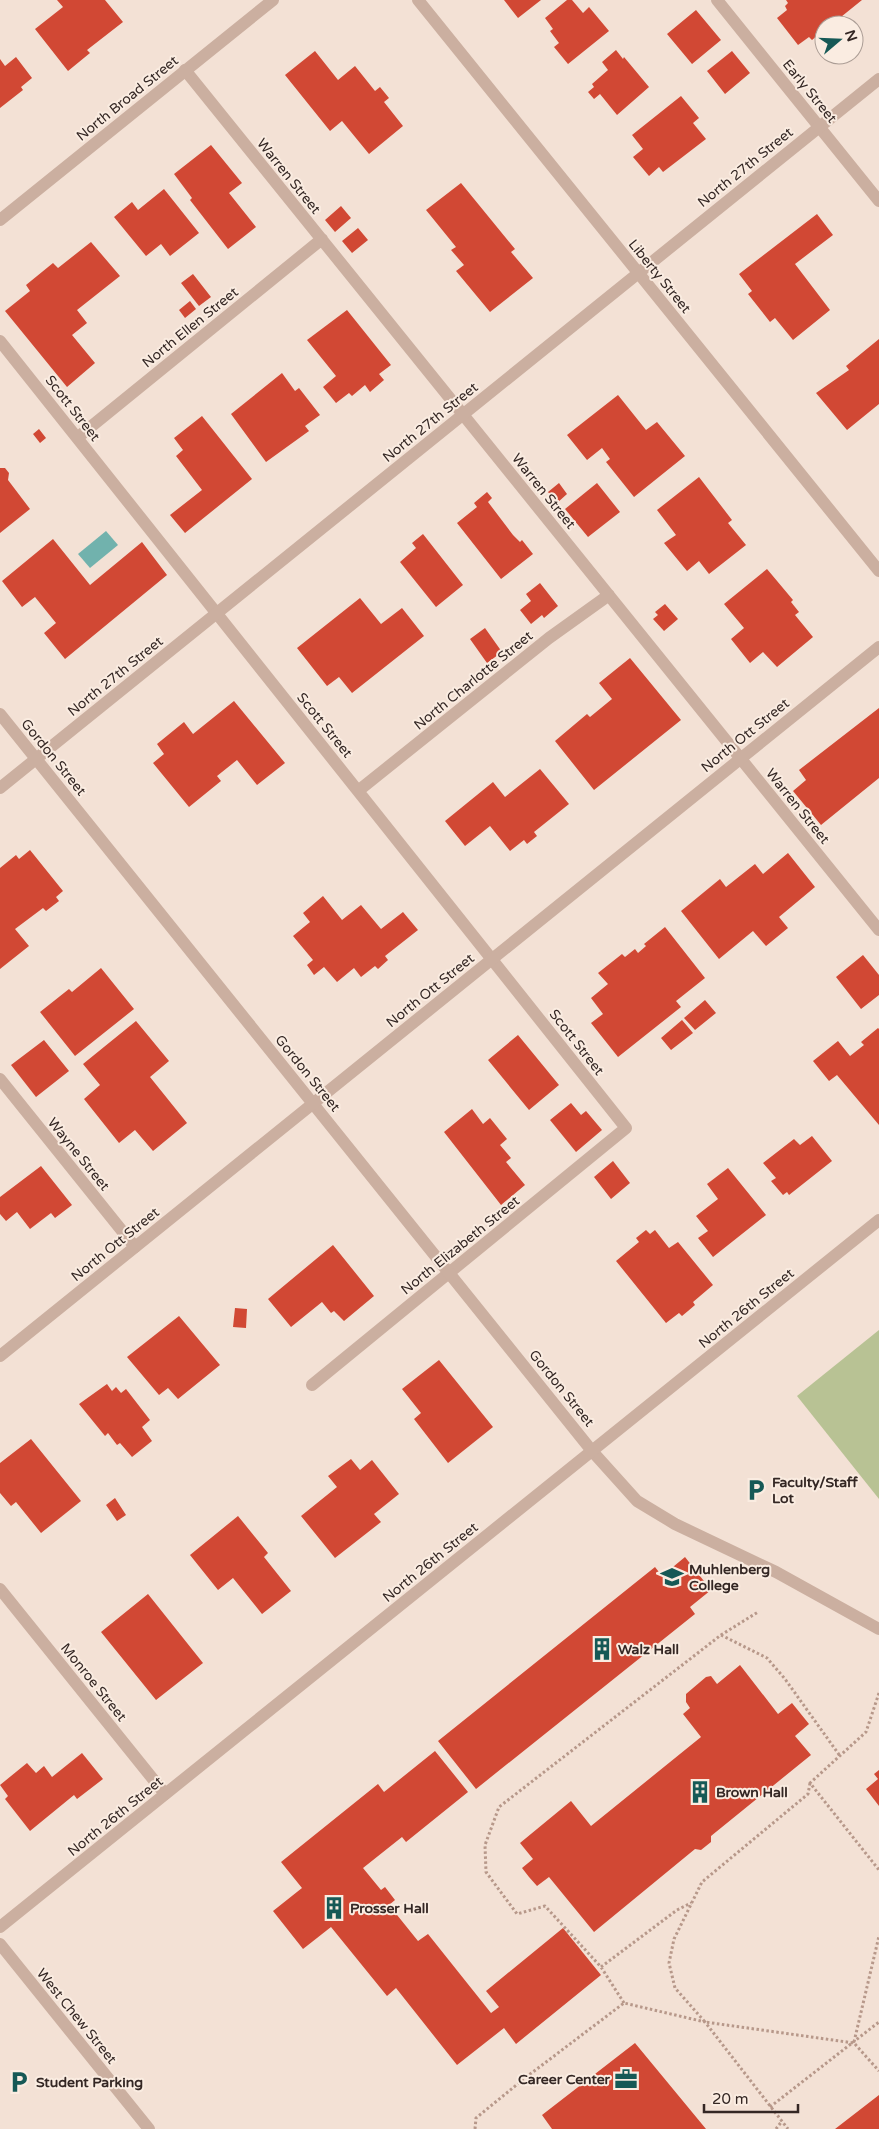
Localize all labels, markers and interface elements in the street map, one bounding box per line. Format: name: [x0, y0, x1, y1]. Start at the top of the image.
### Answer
north arrow: [814, 15, 864, 65]
text: N: [841, 28, 861, 44]
street label: North Broad Street: [73, 52, 182, 145]
street label: Early Street: [779, 56, 841, 127]
street label: North 27th Street: [694, 123, 797, 211]
street label: Warren Street: [253, 135, 325, 218]
street label: Liberty Street: [625, 236, 695, 317]
street label: North Ellen Street: [139, 283, 242, 371]
street label: Scott Street: [42, 372, 104, 445]
street label: North 27th Street: [379, 378, 482, 466]
street label: Warren Street: [508, 450, 580, 533]
street label: North Charlotte Street: [410, 627, 537, 734]
street label: North 27th Street: [64, 632, 167, 720]
street label: Scott Street: [293, 689, 356, 762]
street label: North Ott Street: [698, 694, 793, 776]
street label: Gordon Street: [17, 716, 90, 800]
street label: Warren Street: [762, 765, 834, 848]
street label: North Ott Street: [383, 949, 478, 1031]
street label: Scott Street: [546, 1006, 608, 1079]
street label: Gordon Street: [271, 1032, 344, 1116]
street label: Wayne Street: [44, 1114, 114, 1195]
street label: North Elizabeth Street: [398, 1192, 523, 1298]
street label: North Ott Street: [68, 1203, 163, 1285]
street label: North 26th Street: [695, 1264, 798, 1352]
street label: Gordon Street: [525, 1347, 598, 1431]
place label: Faculty/Staff Lot: [772, 1474, 859, 1507]
parking icon: Faculty/Staff Lot: [743, 1477, 769, 1503]
street label: North 26th Street: [379, 1518, 482, 1606]
place label: Muhlenberg College: [689, 1561, 770, 1594]
school or university icon: Muhlenberg College: [659, 1564, 685, 1590]
building icon: Walz Hall: [589, 1636, 615, 1662]
street label: Monroe Street: [57, 1640, 131, 1725]
place label: Walz Hall: [618, 1641, 679, 1658]
street label: North 26th Street: [64, 1772, 167, 1860]
building icon: Brown Hall: [687, 1779, 713, 1805]
place label: Brown Hall: [716, 1784, 788, 1801]
building icon: Prosser Hall: [321, 1895, 347, 1921]
place label: Prosser Hall: [350, 1900, 429, 1917]
street label: West Chew Street: [33, 1965, 121, 2068]
office icon: Career Center: [613, 2066, 639, 2092]
parking icon: Student Parking: [6, 2069, 32, 2095]
place label: Career Center: [518, 2071, 611, 2088]
place label: Student Parking: [36, 2074, 143, 2091]
scale bar: [704, 2082, 798, 2114]
text: 20 m: [712, 2090, 749, 2108]

